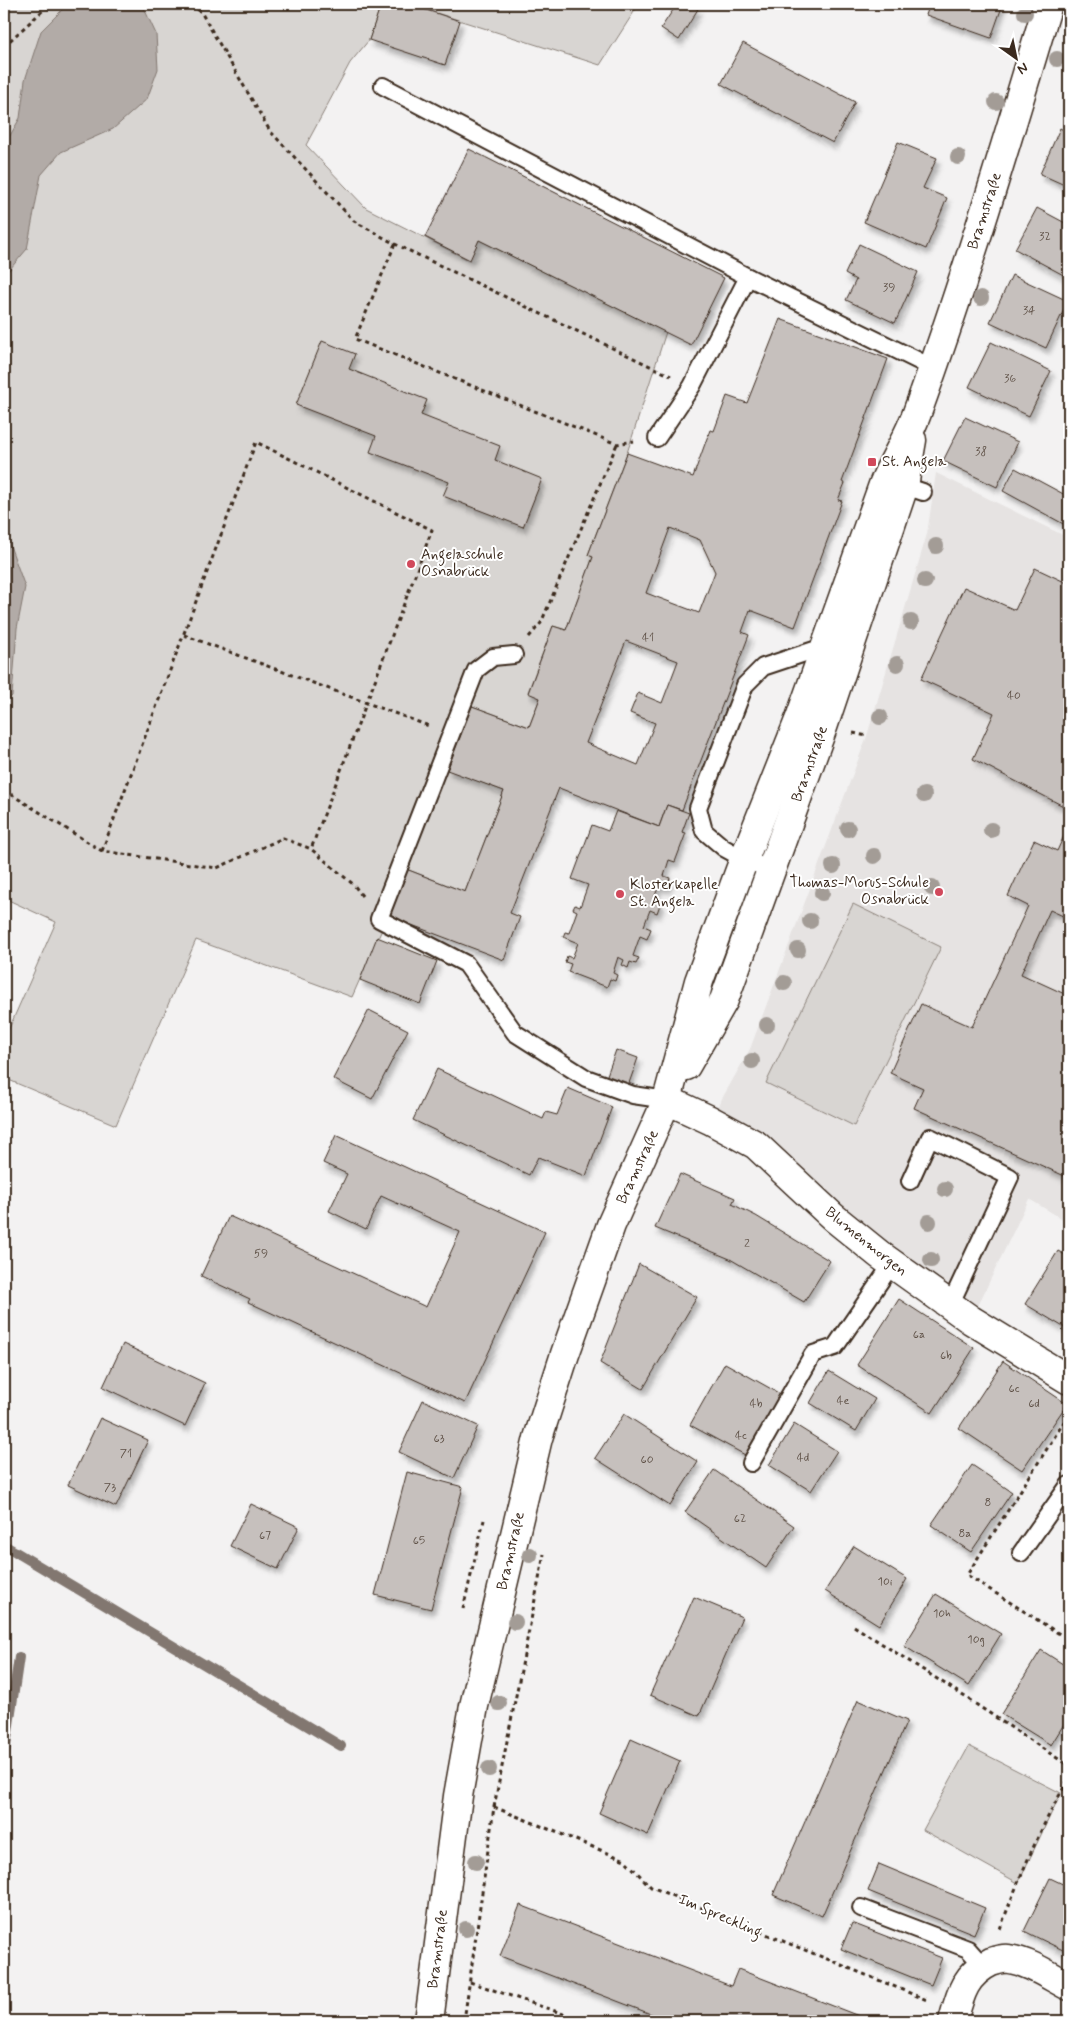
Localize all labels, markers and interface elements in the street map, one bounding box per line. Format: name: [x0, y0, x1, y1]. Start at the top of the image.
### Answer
north arrow: [990, 32, 1040, 82]
text: N: [1014, 58, 1031, 78]
street label: Bramstraße: [963, 170, 1007, 252]
house number: 32: [1039, 229, 1051, 245]
house number: 39: [883, 280, 895, 296]
house number: 34: [1023, 303, 1035, 319]
house number: 36: [1004, 371, 1016, 387]
house number: 38: [975, 444, 987, 460]
place label: St. Angela: [882, 452, 947, 473]
marker: St. Angela: [866, 456, 878, 468]
place label: Angelaschule Osnabrück: [421, 545, 504, 582]
marker: Angelaschule Osnabrück: [405, 558, 417, 570]
house number: 41: [642, 630, 654, 646]
house number: 40: [1007, 688, 1021, 704]
street label: Bramstraße: [787, 723, 833, 805]
place label: Thomas-Morus-Schule Osnabrück: [789, 873, 930, 910]
place label: Klosterkapelle St. Angela: [630, 875, 718, 913]
marker: Thomas-Morus-Schule Osnabrück: [933, 886, 945, 898]
marker: Klosterkapelle St. Angela: [614, 888, 626, 900]
street label: Bramstraße: [612, 1127, 664, 1207]
street label: Blumenmorgen: [821, 1203, 911, 1281]
house number: 2: [744, 1236, 750, 1252]
house number: 59: [254, 1246, 268, 1262]
house number: 6a: [913, 1327, 925, 1343]
house number: 6b: [940, 1348, 952, 1364]
house number: 6c: [1008, 1381, 1020, 1397]
house number: 4e: [837, 1393, 850, 1409]
house number: 4b: [750, 1396, 763, 1412]
house number: 6d: [1028, 1396, 1040, 1412]
house number: 4c: [735, 1428, 747, 1444]
house number: 63: [433, 1431, 445, 1447]
house number: 71: [120, 1446, 132, 1462]
house number: 4d: [797, 1450, 809, 1466]
house number: 60: [640, 1452, 654, 1468]
house number: 73: [104, 1480, 116, 1496]
house number: 8: [985, 1495, 991, 1511]
street label: Bramstraße: [492, 1510, 530, 1592]
house number: 62: [734, 1511, 746, 1527]
house number: 8a: [959, 1526, 971, 1542]
house number: 67: [259, 1528, 271, 1544]
house number: 65: [413, 1533, 425, 1549]
house number: 10i: [878, 1574, 893, 1590]
house number: 10h: [933, 1606, 951, 1622]
house number: 10g: [967, 1632, 985, 1648]
street label: Im Spreckling: [675, 1890, 765, 1943]
street label: Bramstraße: [423, 1908, 453, 1990]

